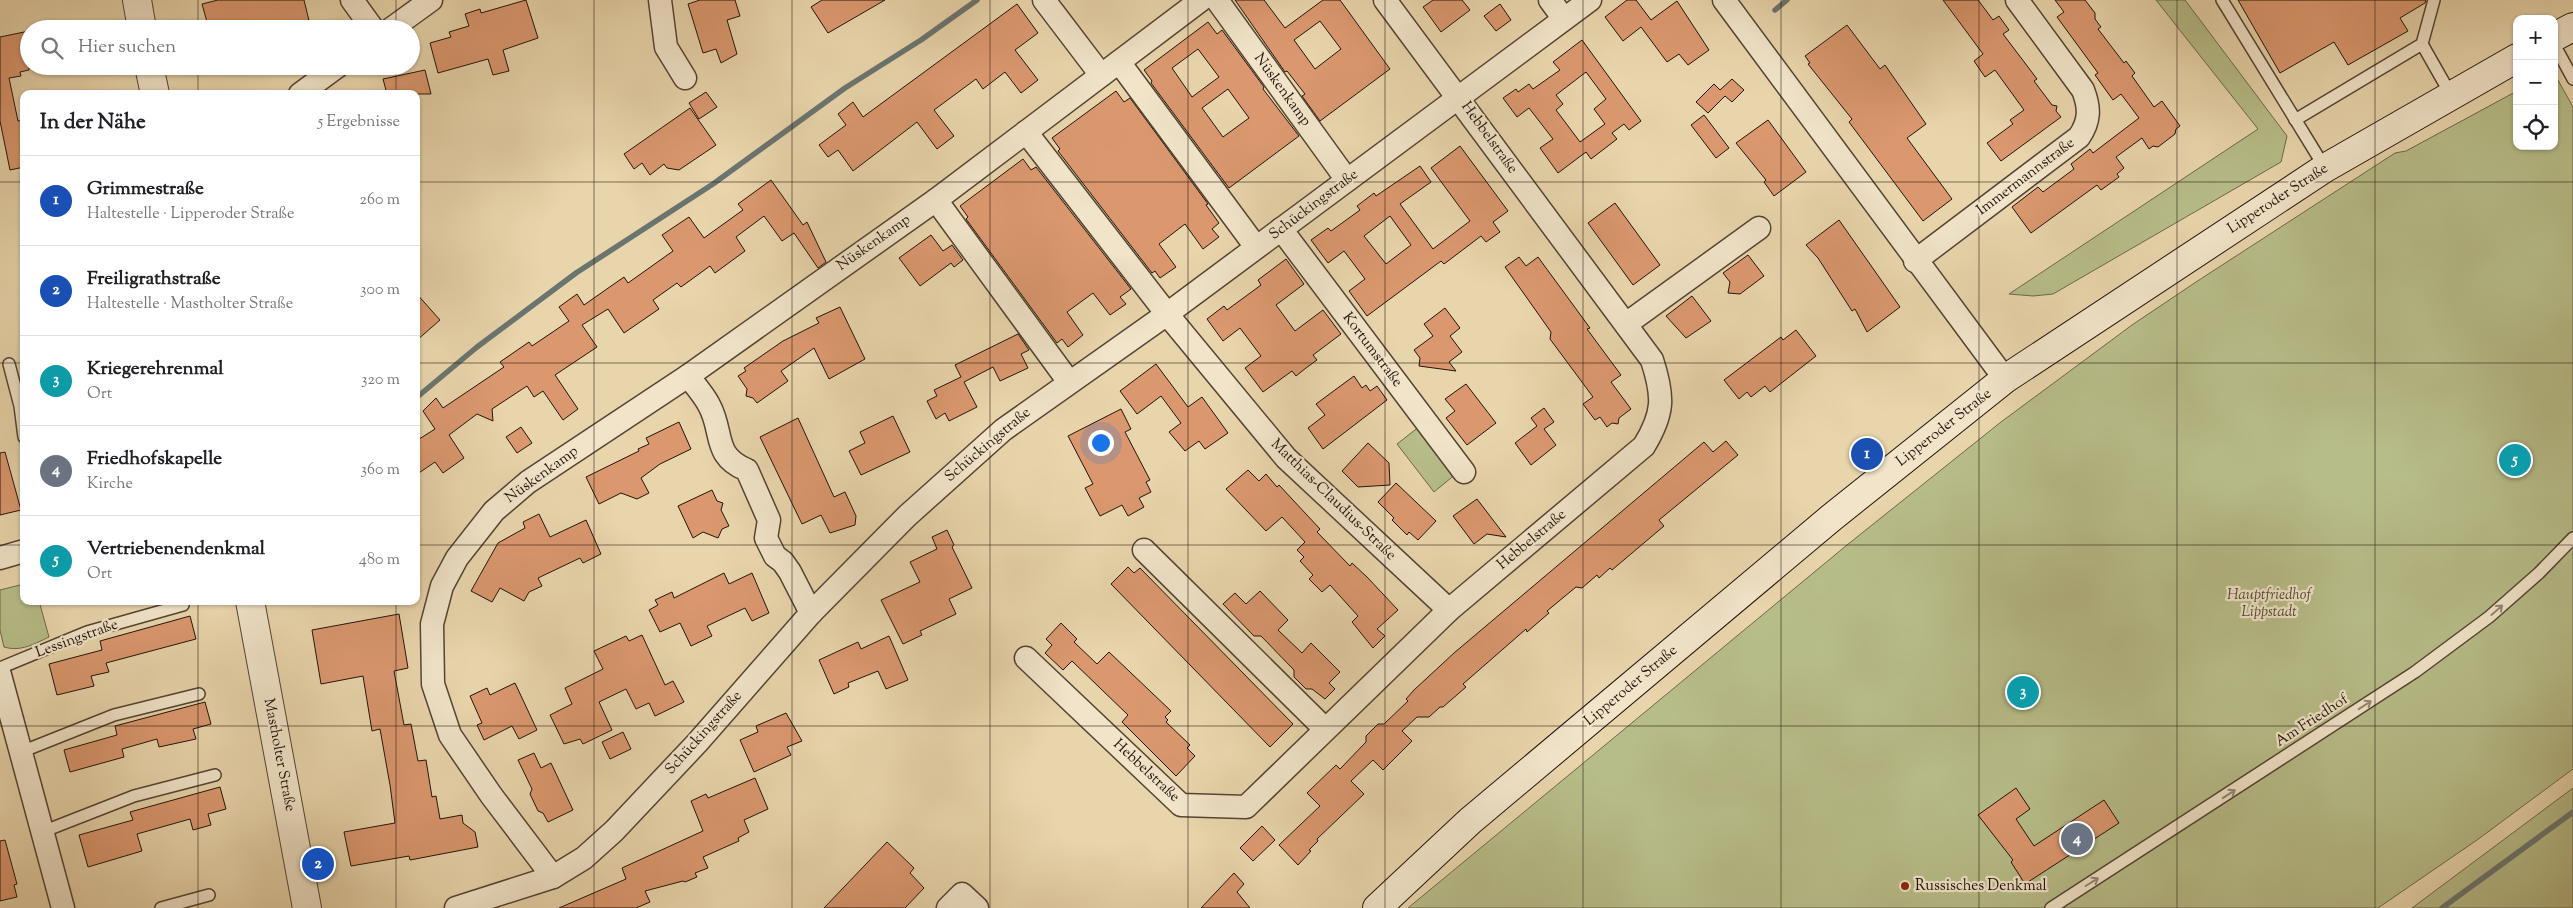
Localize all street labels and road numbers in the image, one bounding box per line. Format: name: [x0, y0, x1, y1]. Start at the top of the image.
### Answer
street label: Nüskenkamp: [1248, 49, 1316, 131]
street label: Hebbelstraße: [1456, 98, 1522, 178]
street label: Immermannstraße: [1973, 133, 2079, 221]
street label: Lipperoder Straße: [2224, 159, 2332, 239]
street label: Schückingstraße: [1265, 165, 1363, 245]
street label: Nüskenkamp: [833, 210, 915, 276]
street label: Kortumstraße: [1337, 308, 1407, 392]
street label: Lipperoder Straße: [1892, 384, 1996, 472]
street label: Schückingstraße: [940, 403, 1036, 487]
street label: Matthias-Claudius-Straße: [1266, 434, 1400, 566]
street label: Nüskenkamp: [501, 441, 583, 509]
street label: Hebbelstraße: [1493, 505, 1571, 575]
street label: Lessingstraße: [33, 614, 121, 664]
street label: Lipperoder Straße: [1580, 641, 1682, 731]
street label: Schückingstraße: [661, 686, 747, 780]
street label: Am Friedhof: [2271, 689, 2353, 752]
street label: Mastholter Straße: [258, 697, 300, 813]
street label: Hebbelstraße: [1108, 734, 1184, 808]

